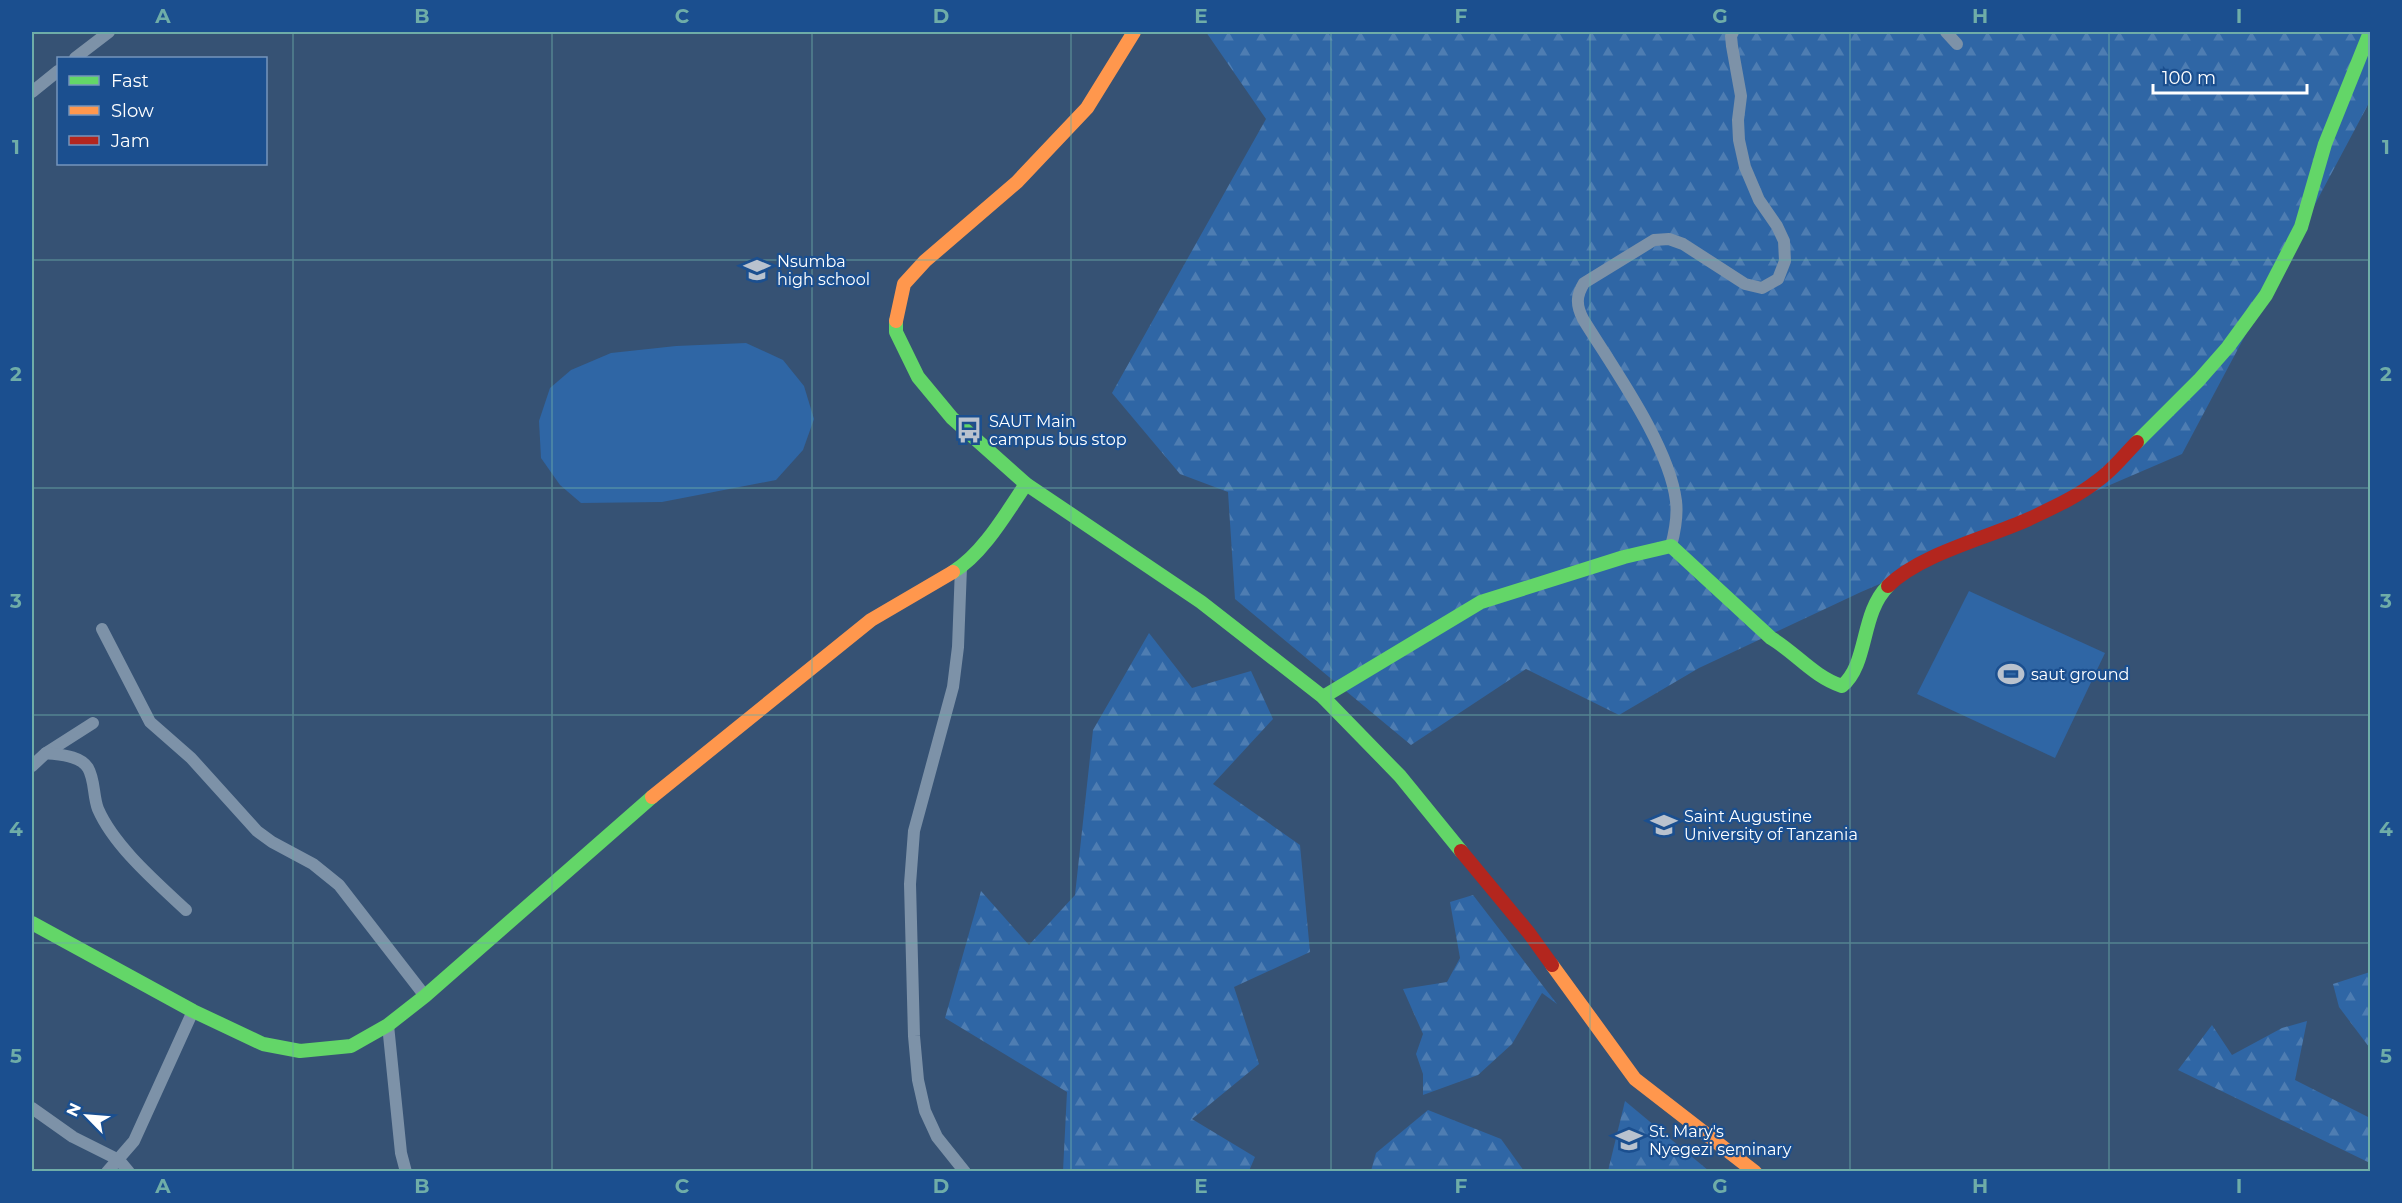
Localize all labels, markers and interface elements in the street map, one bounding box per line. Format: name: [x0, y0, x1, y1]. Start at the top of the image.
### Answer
text: A: [154, 4, 171, 28]
text: B: [414, 4, 430, 28]
text: C: [675, 4, 690, 28]
text: D: [933, 4, 949, 28]
text: E: [1194, 4, 1208, 28]
text: F: [1455, 4, 1468, 28]
text: G: [1712, 4, 1728, 28]
text: H: [1972, 4, 1988, 28]
text: I: [2236, 4, 2242, 28]
legend: [57, 57, 267, 165]
scale bar: [2153, 57, 2308, 95]
text: 100 m: [2162, 67, 2216, 89]
text: Fast: [111, 70, 149, 92]
text: Slow: [111, 100, 154, 122]
text: Jam: [110, 130, 150, 152]
text: 1: [12, 135, 20, 159]
text: 1: [2382, 135, 2390, 159]
place label: Nsumba high school: [777, 252, 870, 289]
school or university icon: Nsumba high school: [742, 255, 772, 285]
text: 2: [10, 362, 22, 386]
text: 2: [2380, 362, 2392, 386]
place label: SAUT Main campus bus stop: [989, 412, 1127, 449]
bus stop icon: SAUT Main campus bus stop: [954, 415, 984, 445]
text: 3: [9, 589, 22, 613]
text: 3: [2379, 589, 2392, 613]
sports icon: saut ground: [1996, 659, 2026, 689]
place label: saut ground: [2031, 665, 2129, 684]
place label: Saint Augustine University of Tanzania: [1684, 807, 1858, 844]
school or university icon: Saint Augustine University of Tanzania: [1649, 810, 1679, 840]
text: 4: [9, 817, 23, 841]
text: 4: [2379, 817, 2393, 841]
text: 5: [10, 1044, 22, 1068]
text: 5: [2380, 1044, 2392, 1068]
north arrow: [57, 1086, 117, 1146]
text: N: [63, 1100, 85, 1120]
place label: St. Mary's Nyegezi seminary: [1649, 1122, 1792, 1159]
school or university icon: St. Mary's Nyegezi seminary: [1614, 1125, 1644, 1155]
text: A: [154, 1174, 171, 1198]
text: B: [414, 1174, 430, 1198]
text: C: [675, 1174, 690, 1198]
text: D: [933, 1174, 949, 1198]
text: E: [1194, 1174, 1208, 1198]
text: F: [1455, 1174, 1468, 1198]
text: G: [1712, 1174, 1728, 1198]
text: H: [1972, 1174, 1988, 1198]
text: I: [2236, 1174, 2242, 1198]

